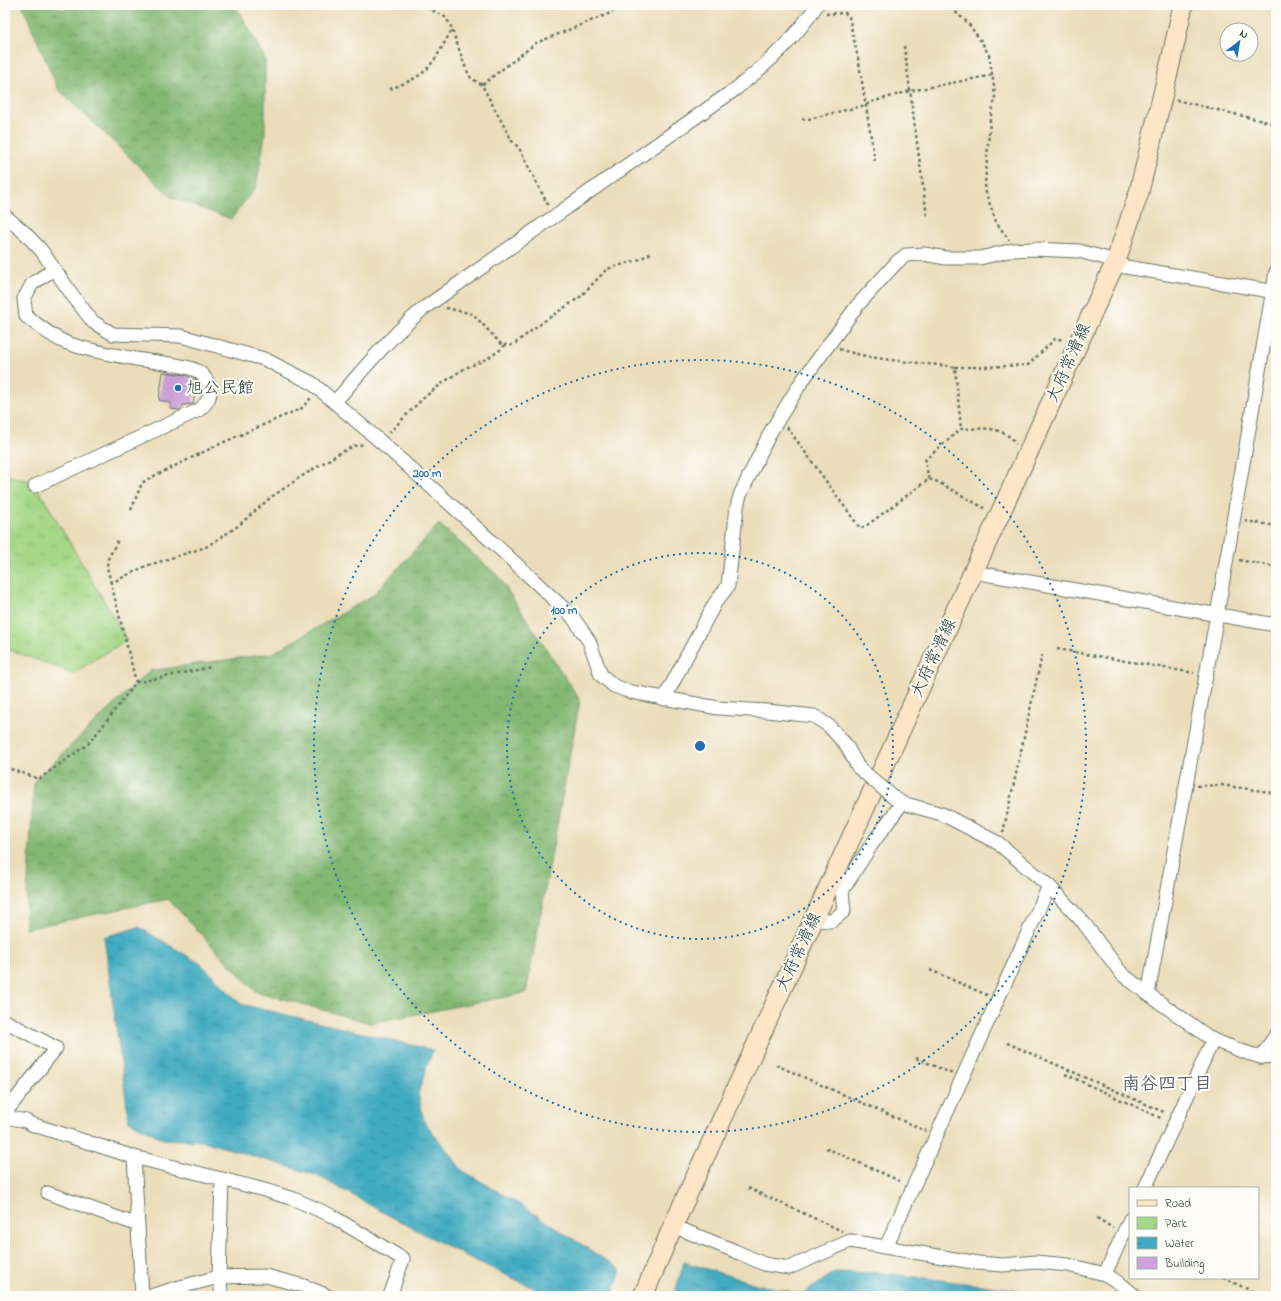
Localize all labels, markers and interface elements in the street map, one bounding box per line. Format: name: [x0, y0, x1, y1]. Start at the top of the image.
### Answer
north arrow: [1219, 22, 1259, 62]
text: N: [1236, 26, 1251, 43]
street label: 大府常滑線: [1040, 319, 1098, 407]
place label: 旭公民館: [186, 376, 254, 401]
marker: 旭公民館: [173, 383, 183, 393]
text: 200 m: [412, 465, 442, 483]
text: 100 m: [551, 602, 578, 620]
street label: 大府常滑線: [905, 614, 963, 702]
centre of rings: [693, 739, 707, 753]
street label: 大府常滑線: [770, 908, 828, 996]
district label: 南谷四丁目: [1122, 1072, 1212, 1098]
legend: [1129, 1187, 1259, 1279]
text: Road: [1165, 1195, 1191, 1213]
text: Park: [1165, 1215, 1187, 1233]
text: Water: [1165, 1235, 1194, 1253]
text: Building: [1164, 1255, 1204, 1274]

